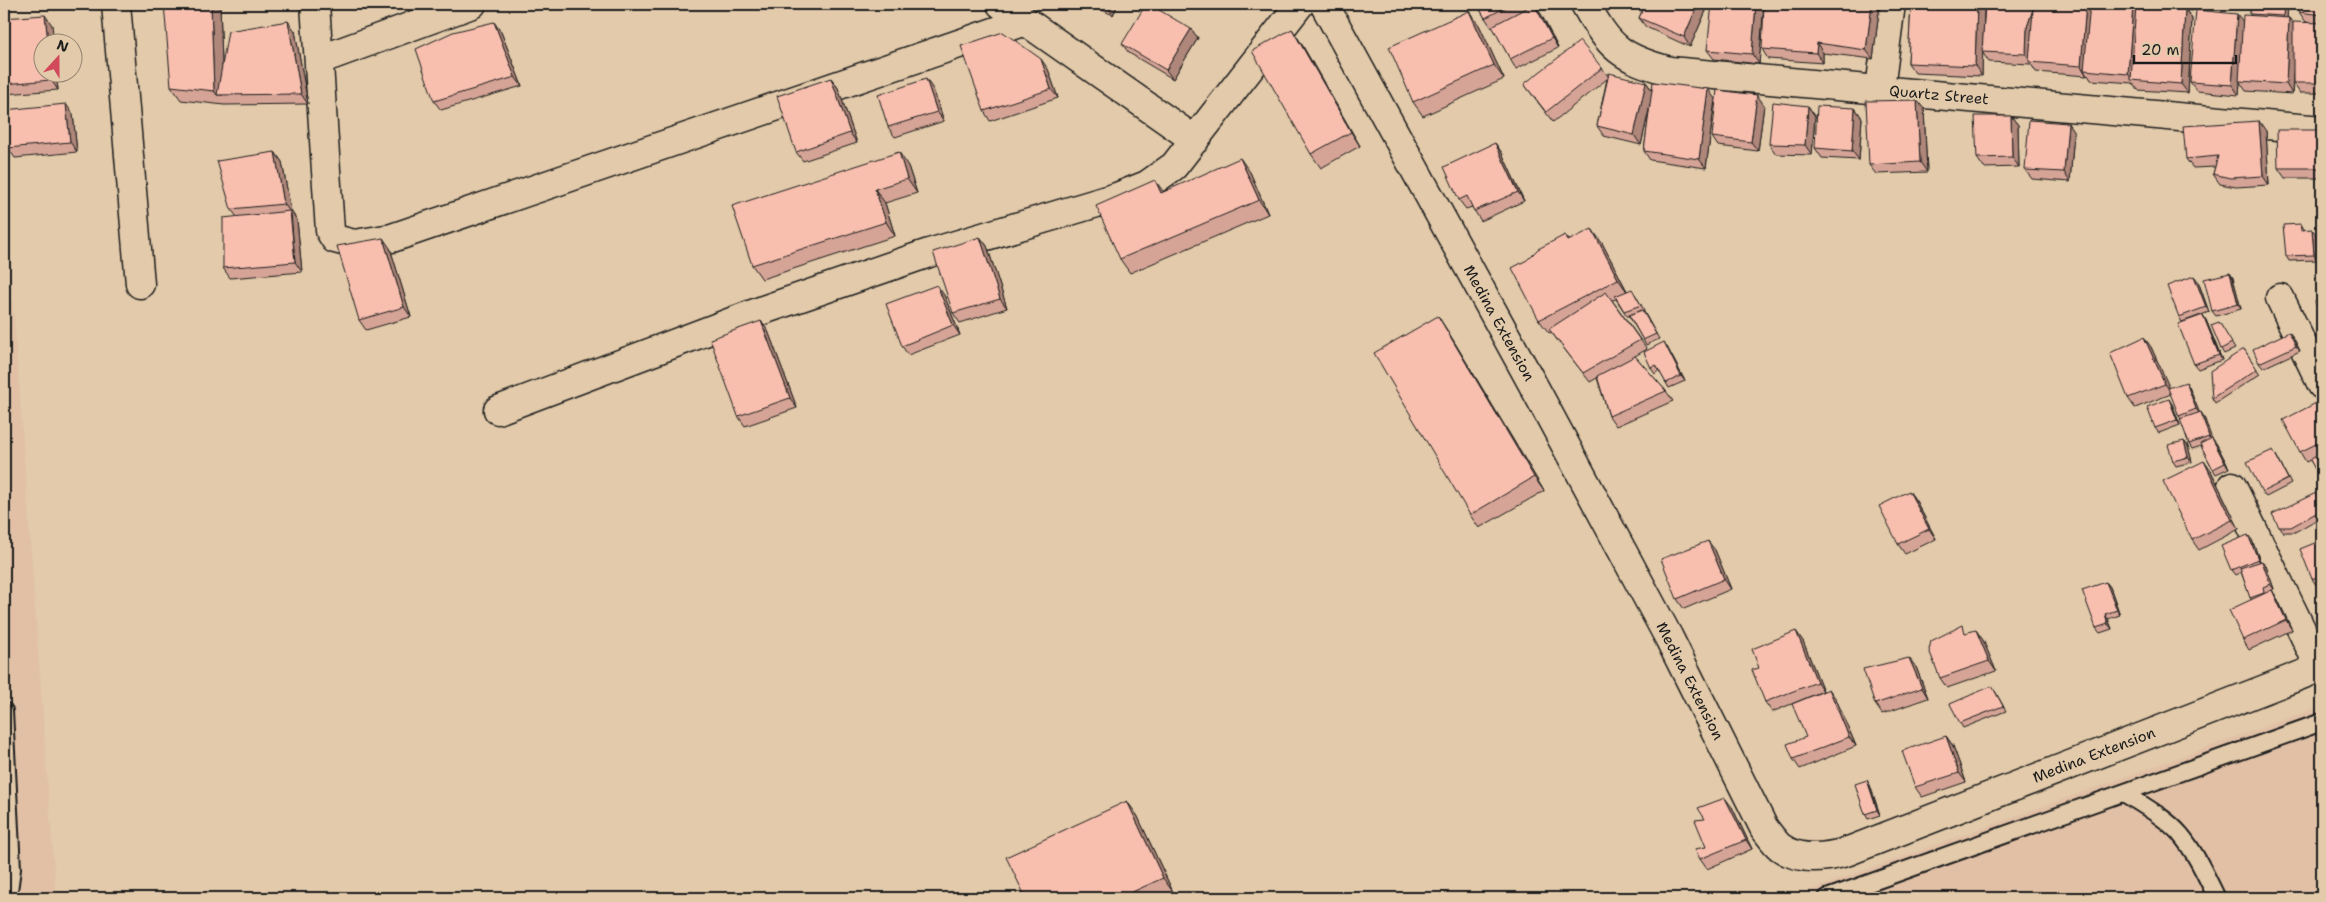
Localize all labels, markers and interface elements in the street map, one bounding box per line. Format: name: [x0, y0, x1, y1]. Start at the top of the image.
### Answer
north arrow: [32, 32, 82, 82]
scale bar: [2134, 32, 2236, 64]
text: N: [54, 35, 71, 56]
text: 20 m: [2141, 40, 2180, 60]
street label: Quartz Street: [1888, 81, 1990, 109]
street label: Medina Extension: [1459, 261, 1539, 385]
street label: Medina Extension: [1652, 619, 1728, 743]
street label: Medina Extension: [2030, 722, 2158, 788]

